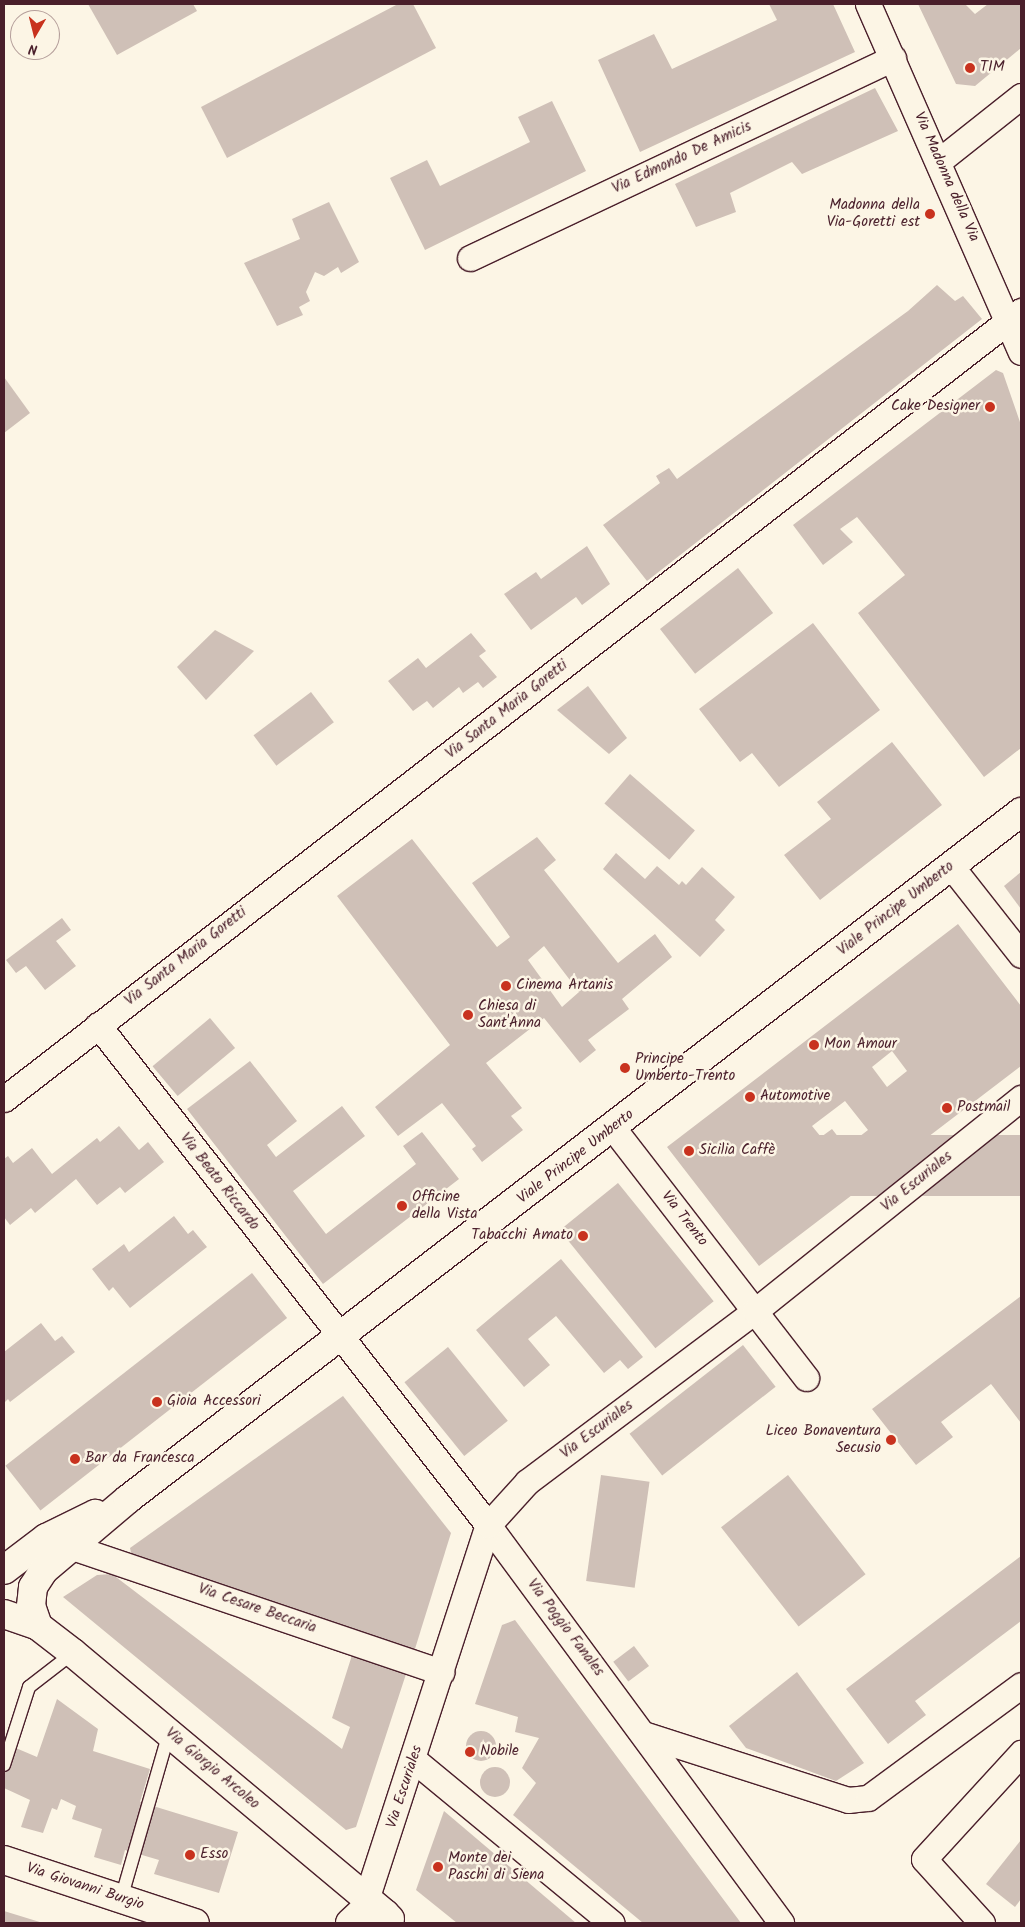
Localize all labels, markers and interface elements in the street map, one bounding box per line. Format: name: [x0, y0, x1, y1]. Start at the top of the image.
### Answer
north arrow: [10, 10, 60, 60]
text: N: [27, 37, 39, 60]
place label: TIM: [980, 59, 1005, 77]
marker: TIM: [964, 62, 976, 74]
street label: Via Madonna della Via: [909, 109, 983, 245]
street label: Via Edmondo De Amicis: [610, 118, 754, 198]
place label: Madonna della Via-Goretti est: [827, 196, 920, 231]
marker: Madonna della Via-Goretti est: [924, 208, 936, 220]
place label: Cake Designer: [891, 398, 980, 416]
marker: Cake Designer: [984, 401, 996, 413]
street label: Via Santa Maria Goretti: [442, 657, 572, 763]
street label: Viale Principe Umberto: [834, 858, 958, 960]
street label: Via Santa Maria Goretti: [121, 904, 251, 1010]
place label: Cinema Artanis: [516, 977, 613, 995]
marker: Cinema Artanis: [500, 980, 512, 992]
place label: Chiesa di Sant'Anna: [478, 997, 541, 1032]
marker: Chiesa di Sant'Anna: [462, 1009, 474, 1021]
place label: Mon Amour: [824, 1036, 897, 1054]
marker: Mon Amour: [808, 1039, 820, 1051]
place label: Principe Umberto-Trento: [635, 1050, 735, 1085]
marker: Principe Umberto-Trento: [619, 1062, 631, 1074]
place label: Automotive: [760, 1088, 830, 1106]
marker: Automotive: [744, 1091, 756, 1103]
place label: Postmail: [957, 1099, 1010, 1117]
marker: Postmail: [941, 1102, 953, 1114]
street label: Viale Principe Umberto: [514, 1106, 638, 1208]
street label: Via Beato Riccardo: [175, 1130, 263, 1234]
place label: Sicilia Caffè: [699, 1142, 775, 1160]
marker: Sicilia Caffè: [683, 1145, 695, 1157]
street label: Via Escuriales: [878, 1148, 956, 1216]
place label: Officine della Vista: [412, 1188, 477, 1223]
street label: Via Trento: [657, 1188, 711, 1250]
marker: Officine della Vista: [396, 1200, 408, 1212]
place label: Tabacchi Amato: [471, 1227, 573, 1245]
marker: Tabacchi Amato: [577, 1230, 589, 1242]
place label: Gioia Accessori: [167, 1393, 260, 1411]
marker: Gioia Accessori: [151, 1396, 163, 1408]
street label: Via Escuriales: [557, 1397, 637, 1463]
place label: Liceo Bonaventura Secusio: [766, 1422, 881, 1457]
marker: Liceo Bonaventura Secusio: [885, 1434, 897, 1446]
place label: Bar da Francesca: [85, 1450, 194, 1468]
marker: Bar da Francesca: [69, 1453, 81, 1465]
street label: Via Poggio Fanales: [523, 1576, 607, 1680]
street label: Via Cesare Beccaria: [196, 1580, 318, 1638]
street label: Via Giorgio Arcoleo: [161, 1724, 263, 1814]
street label: Via Escuriales: [383, 1743, 427, 1831]
place label: Nobile: [480, 1743, 519, 1761]
marker: Nobile: [464, 1746, 476, 1758]
place label: Esso: [200, 1846, 228, 1864]
marker: Esso: [184, 1849, 196, 1861]
place label: Monte dei Paschi di Siena: [448, 1849, 544, 1884]
street label: Via Giovanni Burgio: [24, 1860, 146, 1914]
marker: Monte dei Paschi di Siena: [432, 1861, 444, 1873]

